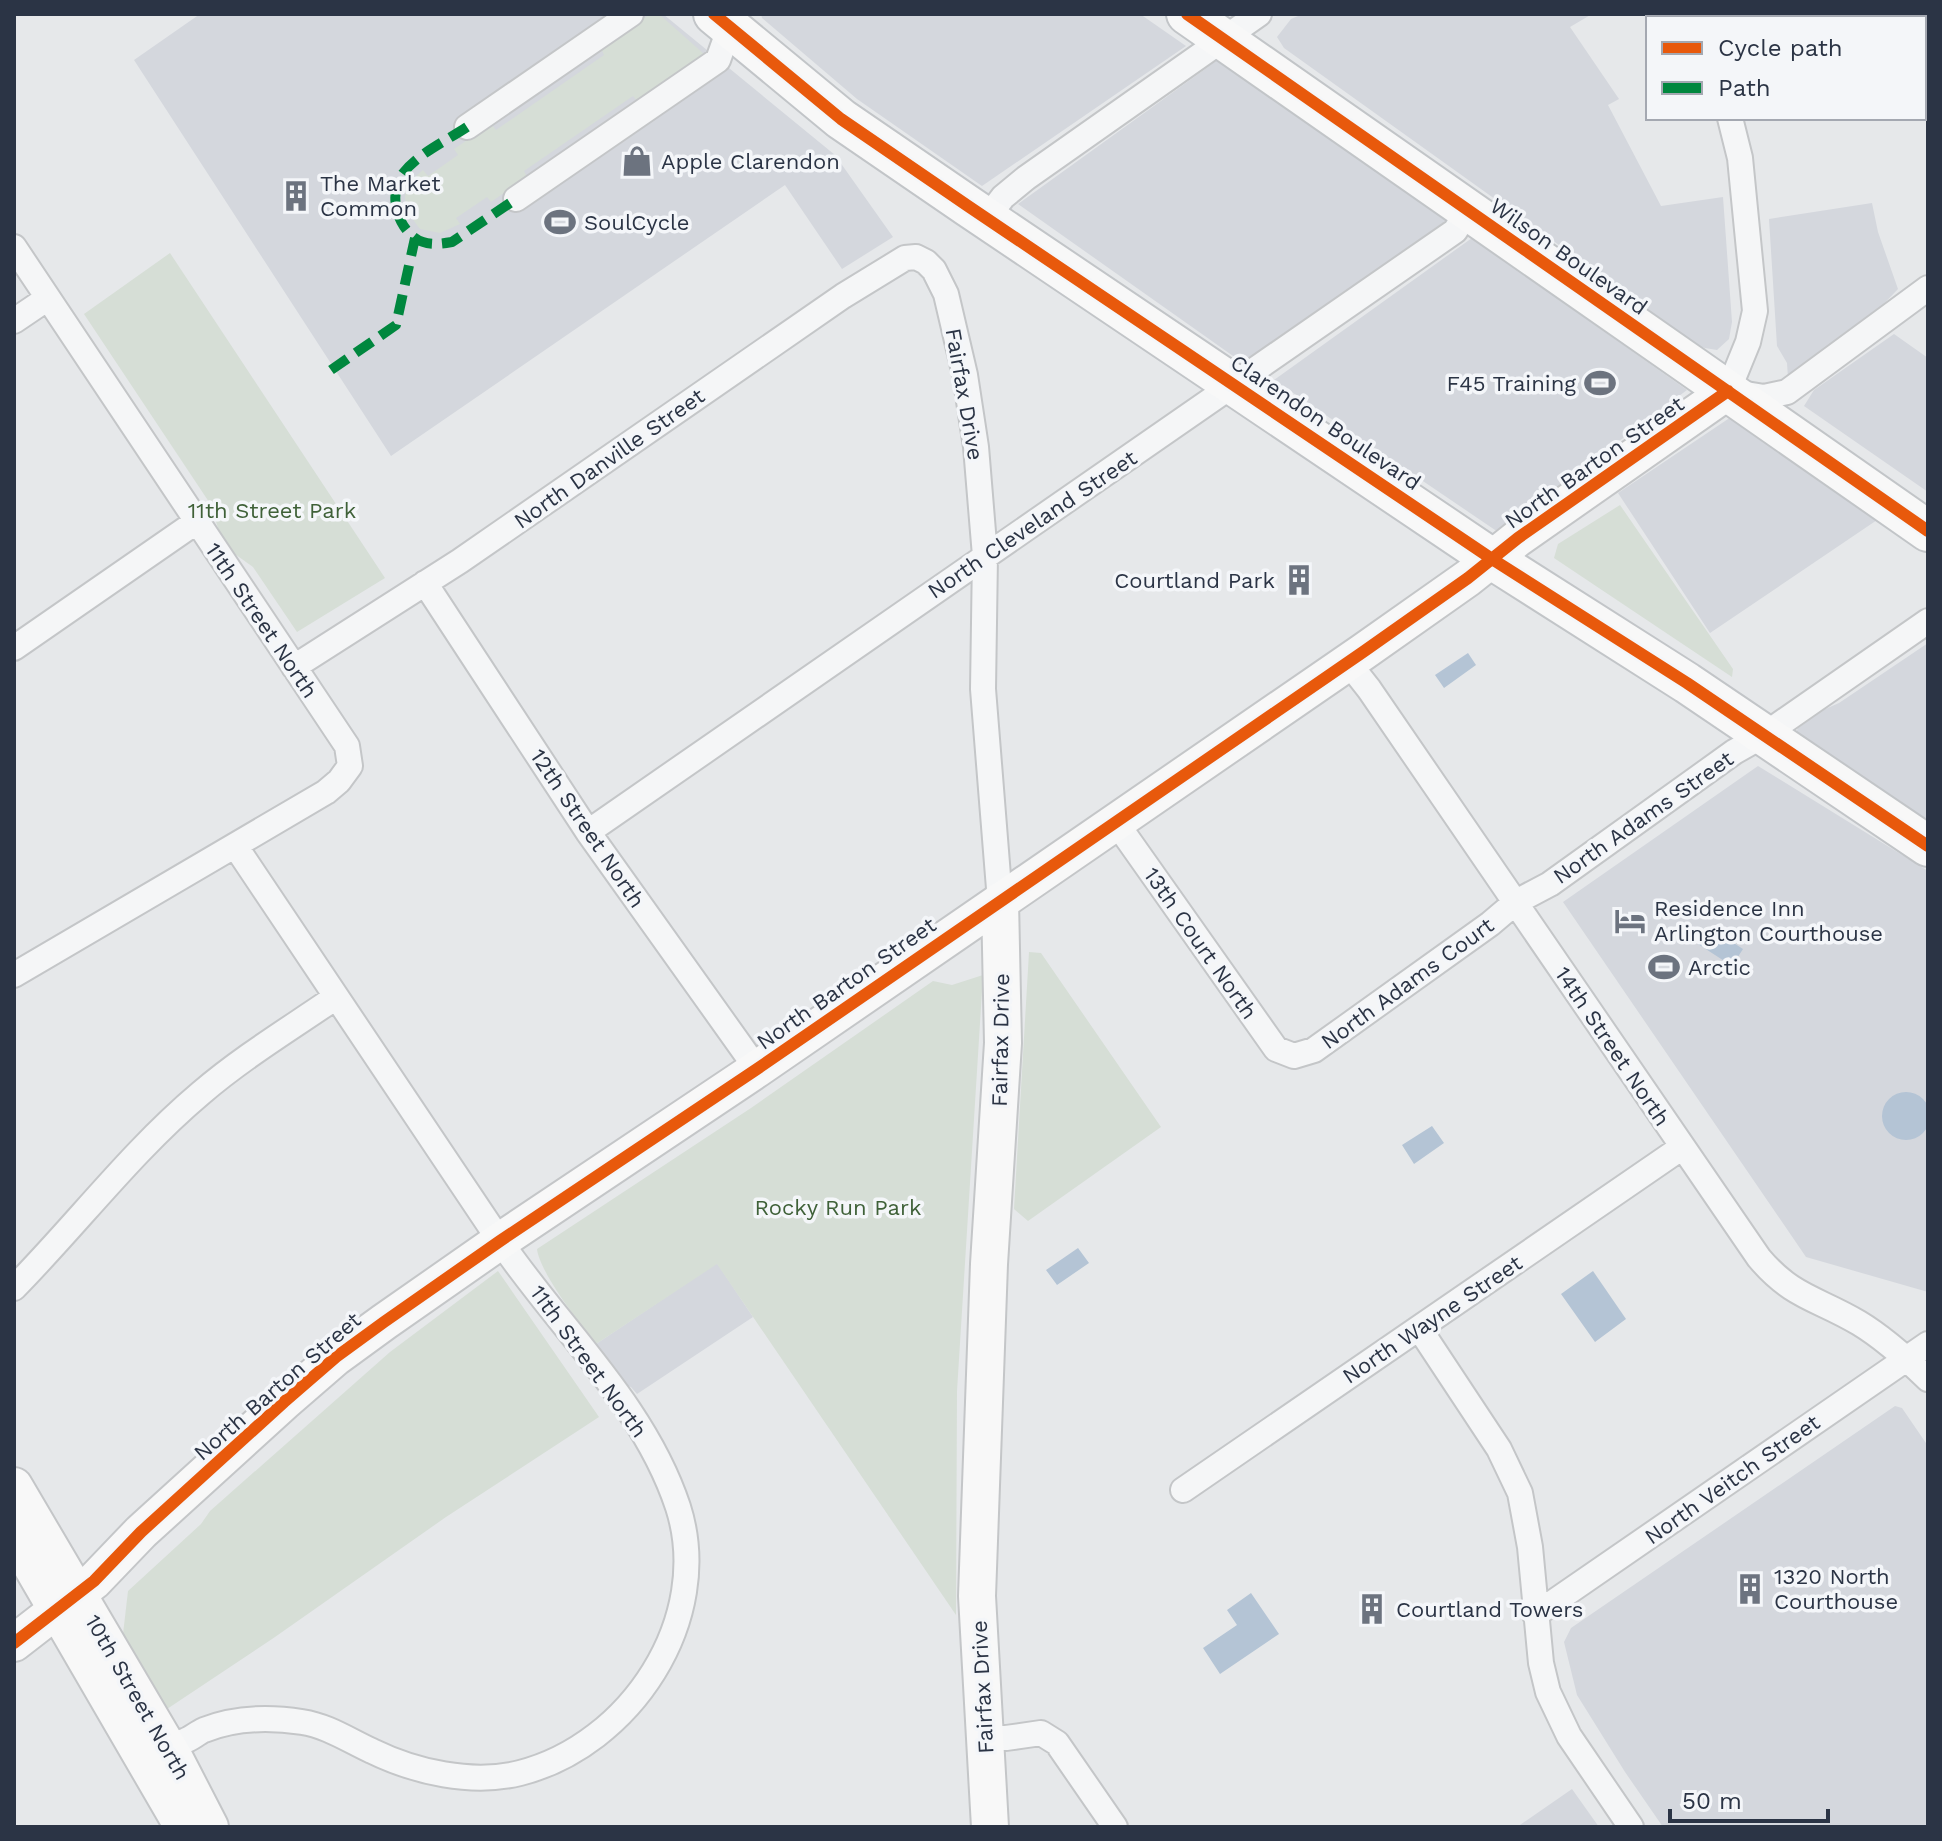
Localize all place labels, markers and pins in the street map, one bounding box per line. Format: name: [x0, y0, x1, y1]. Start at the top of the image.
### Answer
shop icon: Apple Clarendon: [620, 144, 654, 178]
place label: Apple Clarendon: [661, 149, 840, 174]
place label: The Market Common: [320, 171, 440, 221]
building icon: The Market Common: [279, 179, 313, 213]
sports icon: SoulCycle: [543, 205, 577, 239]
place label: SoulCycle: [584, 210, 689, 235]
sports icon: F45 Training: [1583, 366, 1617, 400]
place label: F45 Training: [1446, 371, 1576, 396]
building icon: Courtland Park: [1282, 563, 1316, 597]
place label: Courtland Park: [1114, 568, 1275, 593]
place label: Residence Inn Arlington Courthouse: [1654, 896, 1883, 946]
hotel icon: Residence Inn Arlington Courthouse: [1613, 904, 1647, 938]
sports icon: Arctic: [1647, 950, 1681, 984]
place label: Arctic: [1688, 955, 1751, 980]
place label: 1320 North Courthouse: [1774, 1564, 1898, 1614]
building icon: 1320 North Courthouse: [1733, 1572, 1767, 1606]
building icon: Courtland Towers: [1355, 1592, 1389, 1626]
place label: Courtland Towers: [1396, 1597, 1583, 1622]

